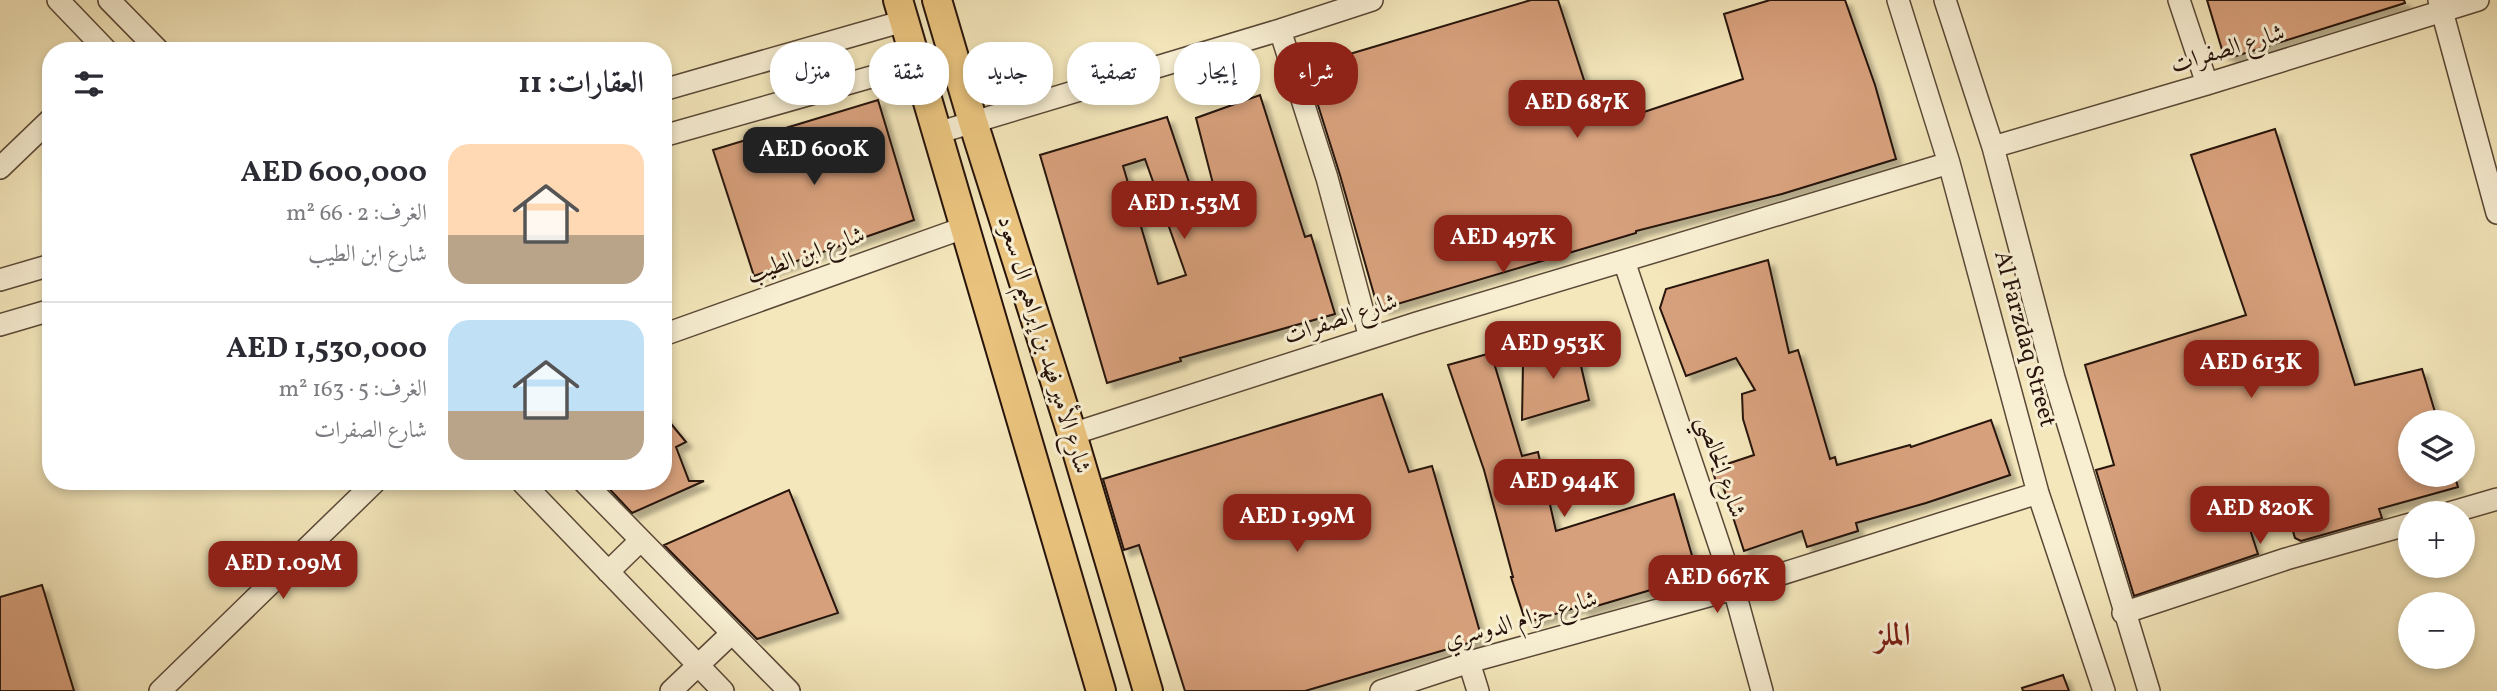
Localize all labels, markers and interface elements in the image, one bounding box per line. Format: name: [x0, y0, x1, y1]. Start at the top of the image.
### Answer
street label: شارع الصفرات: [2167, 17, 2290, 84]
chip: منزل: [770, 42, 855, 105]
chip: شقة: [869, 42, 949, 105]
chip: جديد: [963, 42, 1053, 105]
chip: تصفية: [1067, 42, 1160, 105]
chip: إيجار: [1174, 42, 1260, 105]
chip: شراء: [1274, 42, 1358, 105]
text: العقارات: 11: [518, 63, 644, 105]
icon: filters: [70, 65, 108, 103]
pin: AED 687K: [1505, 80, 1649, 140]
text: AED 687K: [1524, 87, 1630, 119]
pin: AED 600K: [742, 128, 886, 187]
text: AED 600K: [759, 134, 869, 166]
text: AED 600,000: [240, 152, 427, 194]
icon: home: [504, 172, 588, 256]
pin: AED 1.53M: [1104, 182, 1264, 241]
text: AED 1.53M: [1128, 188, 1240, 220]
text: الغرف: 2 · 66 m²: [286, 198, 427, 230]
street label: شارع الأمير فهد بن إبراهيم ال سعود: [983, 211, 1099, 480]
pin: AED 497K: [1431, 216, 1575, 275]
street label: شارع ابن الطيب: [742, 219, 870, 294]
text: AED 497K: [1450, 222, 1556, 254]
text: شارع ابن الطيب: [308, 239, 427, 271]
street label: Al Farzdaq Street: [1984, 247, 2064, 431]
street label: شارع الصفرات: [1280, 286, 1403, 355]
pin: AED 953K: [1481, 322, 1625, 381]
text: AED 1,530,000: [226, 328, 427, 370]
text: AED 953K: [1501, 328, 1605, 360]
pin: AED 613K: [2179, 340, 2323, 400]
text: AED 613K: [2200, 347, 2302, 379]
icon: home: [504, 348, 588, 432]
text: الغرف: 5 · 163 m²: [279, 374, 427, 406]
map controls: [2398, 410, 2475, 669]
button: layers: [2398, 410, 2475, 487]
street label: شارع الخالصي: [1684, 411, 1753, 524]
text: شارع الصفرات: [314, 415, 427, 447]
pin: AED 944K: [1492, 460, 1636, 519]
text: AED 944K: [1509, 466, 1619, 498]
pin: AED 820K: [2188, 486, 2332, 546]
text: AED 820K: [2206, 493, 2314, 525]
pin: AED 1.99M: [1217, 494, 1377, 554]
text: AED 1.99M: [1239, 501, 1355, 533]
button: +: [2398, 501, 2475, 578]
pin: AED 1.09M: [203, 542, 363, 601]
text: AED 1.09M: [224, 548, 342, 580]
pin: AED 667K: [1645, 556, 1789, 615]
text: AED 667K: [1664, 562, 1770, 594]
street label: شارع حزام الدوسري: [1440, 583, 1602, 661]
button: −: [2398, 592, 2475, 669]
district label: الملز: [1872, 615, 1911, 659]

